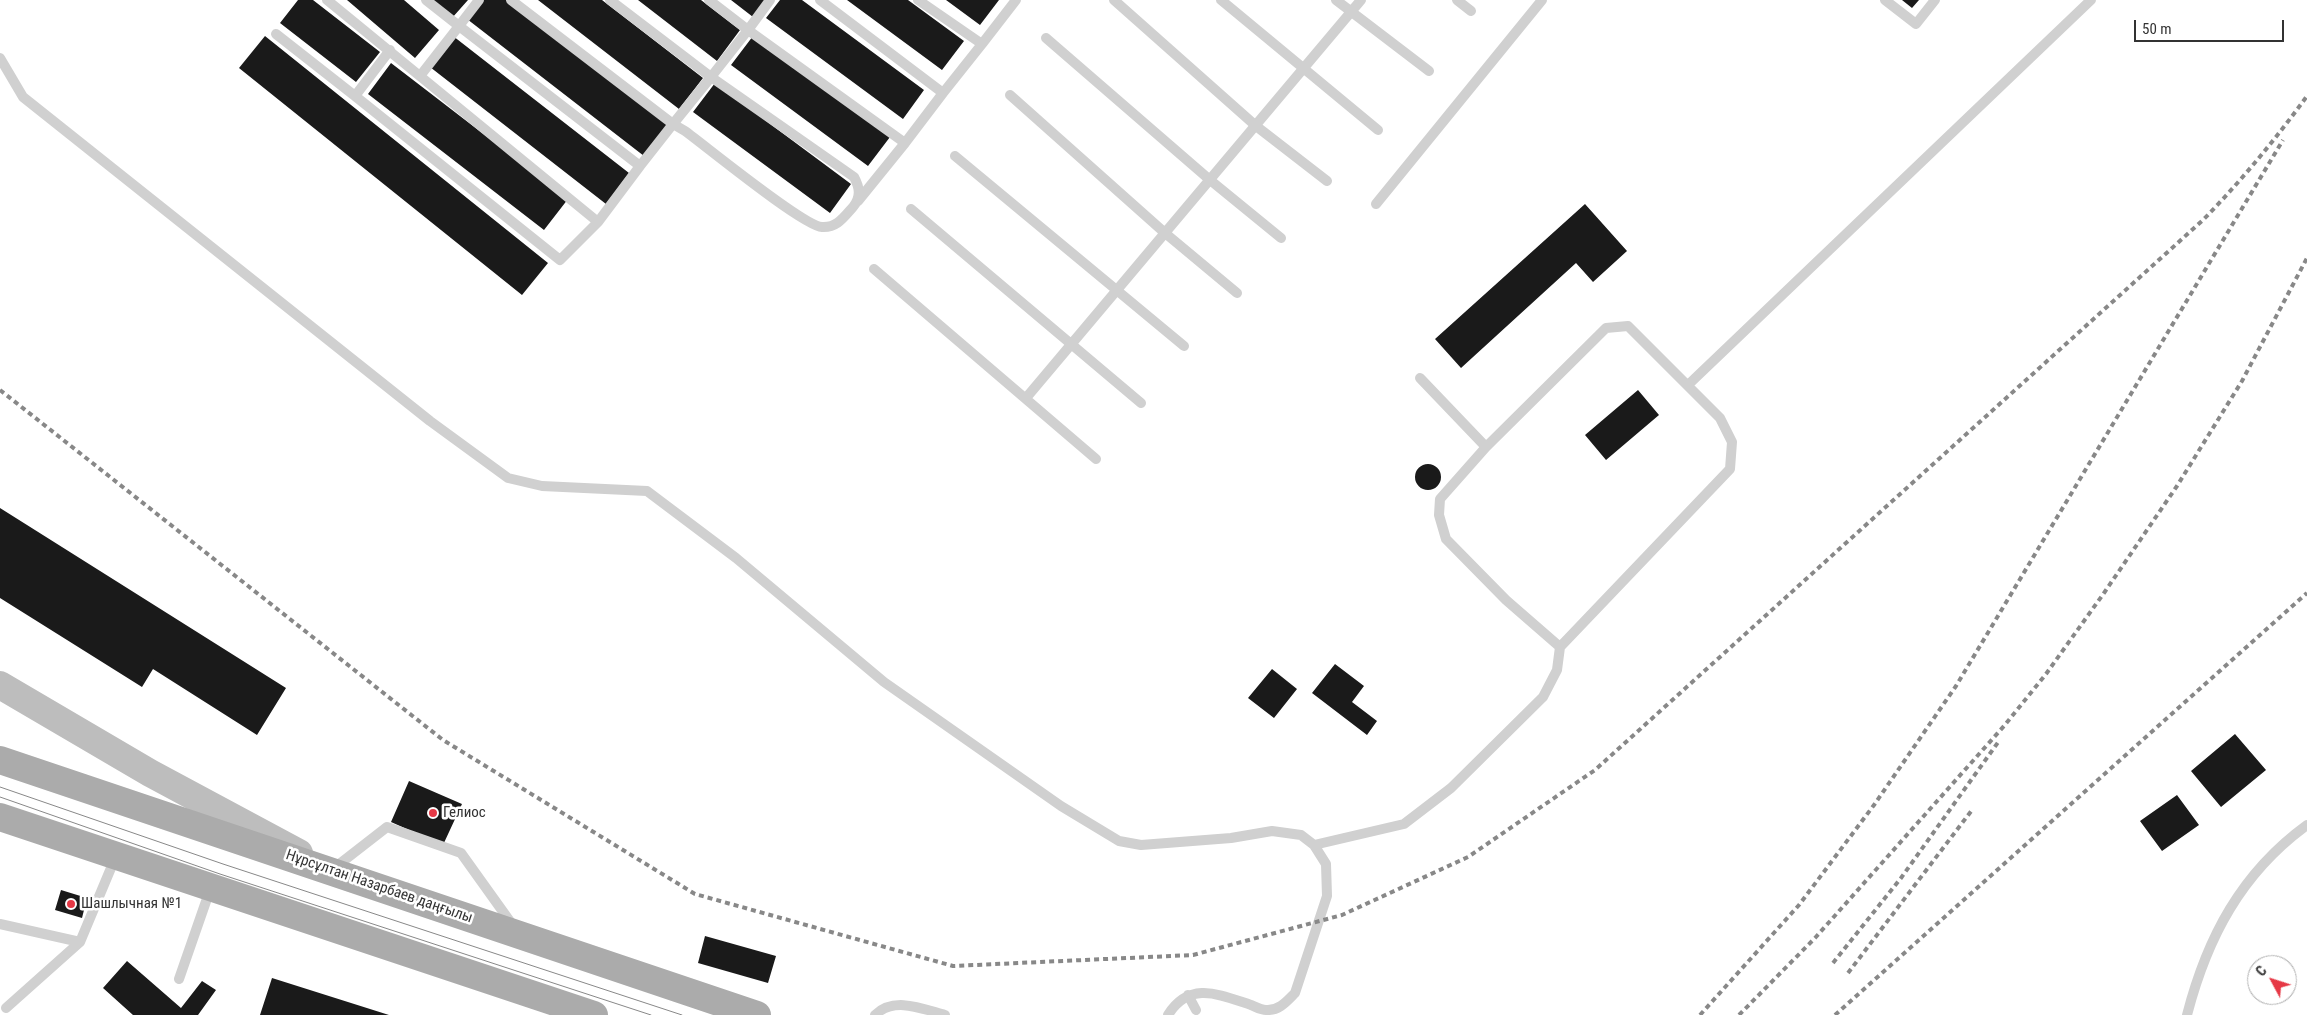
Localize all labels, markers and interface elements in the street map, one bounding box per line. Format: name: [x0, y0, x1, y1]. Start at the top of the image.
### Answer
scale bar: [2137, 10, 2287, 42]
text: 50 m: [2142, 20, 2172, 38]
place label: Гелиос: [443, 804, 486, 822]
marker: Гелиос: [427, 807, 439, 819]
street label: Нұрсұлтан Назарбаев даңғылы: [283, 847, 475, 927]
place label: Шашлычная №1: [81, 895, 182, 913]
marker: Шашлычная №1: [65, 898, 77, 910]
north arrow: [2247, 955, 2297, 1005]
text: С: [2253, 963, 2270, 979]

